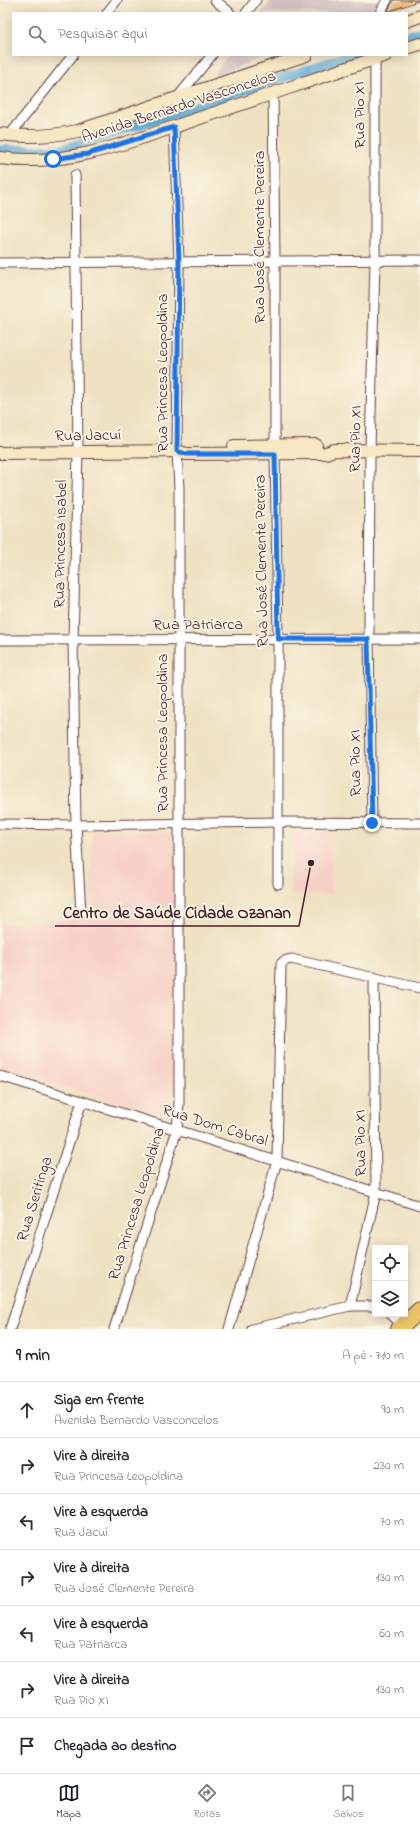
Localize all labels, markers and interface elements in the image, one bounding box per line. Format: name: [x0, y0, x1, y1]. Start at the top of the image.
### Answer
search box: [12, 12, 408, 56]
icon: search: [26, 23, 48, 45]
text: Pesquisar aqui: [58, 23, 147, 45]
street label: Avenida Bernardo Vasconcelos: [79, 64, 279, 150]
street label: Rua Pio XI: [348, 81, 372, 149]
route start: [44, 150, 62, 168]
street label: Rua José Clemente Pereira: [248, 151, 272, 323]
street label: Rua Princesa Leopoldina: [151, 294, 175, 452]
street label: Rua Pio XI: [343, 405, 369, 473]
street label: Rua Jacuí: [55, 423, 121, 449]
street label: Rua José Clemente Pereira: [248, 474, 276, 648]
street label: Rua Princesa Isabel: [48, 479, 74, 608]
street label: Rua Patriarca: [153, 613, 243, 637]
street label: Rua Princesa Leopoldina: [151, 654, 175, 812]
street label: Rua Pio XI: [343, 729, 369, 797]
route end: [363, 814, 381, 832]
callout: Centro de Saúde Cidade Ozanan: [55, 897, 299, 926]
text: Centro de Saúde Cidade Ozanan: [63, 901, 292, 926]
street label: Rua Dom Cabral: [159, 1099, 271, 1154]
street label: Rua Pio XI: [348, 1109, 374, 1177]
street label: Rua Princesa Leopoldina: [102, 1125, 172, 1283]
street label: Rua Seritinga: [11, 1153, 59, 1245]
map controls: [372, 1245, 408, 1317]
button: locate: [372, 1245, 408, 1281]
button: layers: [372, 1281, 408, 1317]
text: 9 min: [16, 1343, 50, 1368]
text: A pé · 710 m: [342, 1346, 404, 1365]
text: Siga em frente: [54, 1389, 144, 1411]
icon: ahead: [16, 1399, 38, 1421]
text: 90 m: [381, 1400, 404, 1419]
text: Avenida Bernardo Vasconcelos: [54, 1411, 219, 1430]
text: Vire à direita: [54, 1445, 129, 1467]
icon: right: [16, 1455, 38, 1477]
text: 230 m: [373, 1456, 404, 1475]
text: Rua Princesa Leopoldina: [54, 1467, 183, 1486]
text: Vire à esquerda: [54, 1501, 148, 1523]
icon: left: [16, 1511, 38, 1533]
text: 70 m: [380, 1512, 404, 1531]
text: Rua Jacuí: [54, 1523, 108, 1542]
text: Vire à direita: [54, 1557, 129, 1579]
icon: right: [16, 1567, 38, 1589]
text: 130 m: [376, 1568, 404, 1587]
text: Rua José Clemente Pereira: [54, 1579, 194, 1598]
text: Vire à esquerda: [54, 1613, 148, 1635]
icon: left: [16, 1623, 38, 1645]
text: 60 m: [379, 1624, 404, 1643]
text: Rua Patriarca: [54, 1635, 127, 1654]
text: Vire à direita: [54, 1669, 129, 1691]
icon: right: [16, 1679, 38, 1701]
text: 130 m: [376, 1680, 404, 1699]
text: Rua Pio XI: [54, 1691, 109, 1710]
icon: arrive: [16, 1735, 38, 1757]
text: Chegada ao destino: [54, 1735, 177, 1757]
tab: Mapa: [56, 1782, 81, 1822]
tab: Rotas: [194, 1782, 221, 1822]
tab: Salvos: [333, 1782, 364, 1822]

